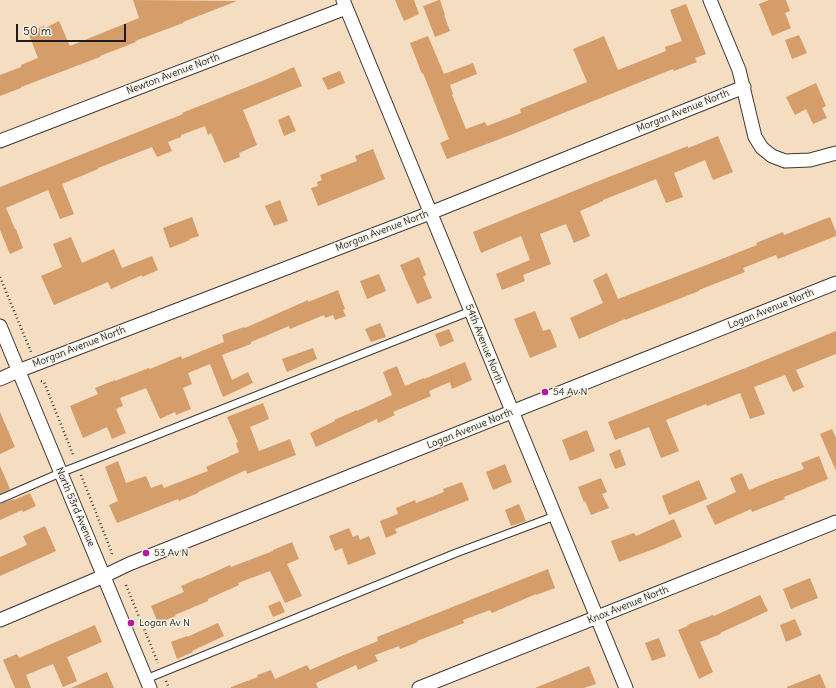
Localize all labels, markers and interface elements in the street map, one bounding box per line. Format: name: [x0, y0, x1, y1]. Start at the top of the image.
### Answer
scale bar: [18, 16, 128, 42]
text: 50 m: [23, 23, 51, 38]
street label: Newton Avenue North: [125, 51, 221, 97]
street label: Morgan Avenue North: [635, 87, 731, 135]
street label: Morgan Avenue North: [334, 208, 430, 254]
street label: Logan Avenue North: [726, 286, 816, 332]
street label: 54th Avenue North: [463, 303, 505, 385]
street label: Morgan Avenue North: [31, 324, 127, 370]
place label: 54 Av N: [553, 386, 587, 398]
marker: 54 Av N: [540, 387, 550, 397]
street label: Logan Avenue North: [425, 406, 515, 452]
street label: North 53rd Avenue: [53, 465, 97, 549]
place label: 53 Av N: [154, 547, 188, 559]
marker: 53 Av N: [141, 548, 151, 558]
street label: Knox Avenue North: [586, 583, 670, 627]
place label: Logan Av N: [139, 617, 190, 629]
marker: Logan Av N: [126, 618, 136, 628]

